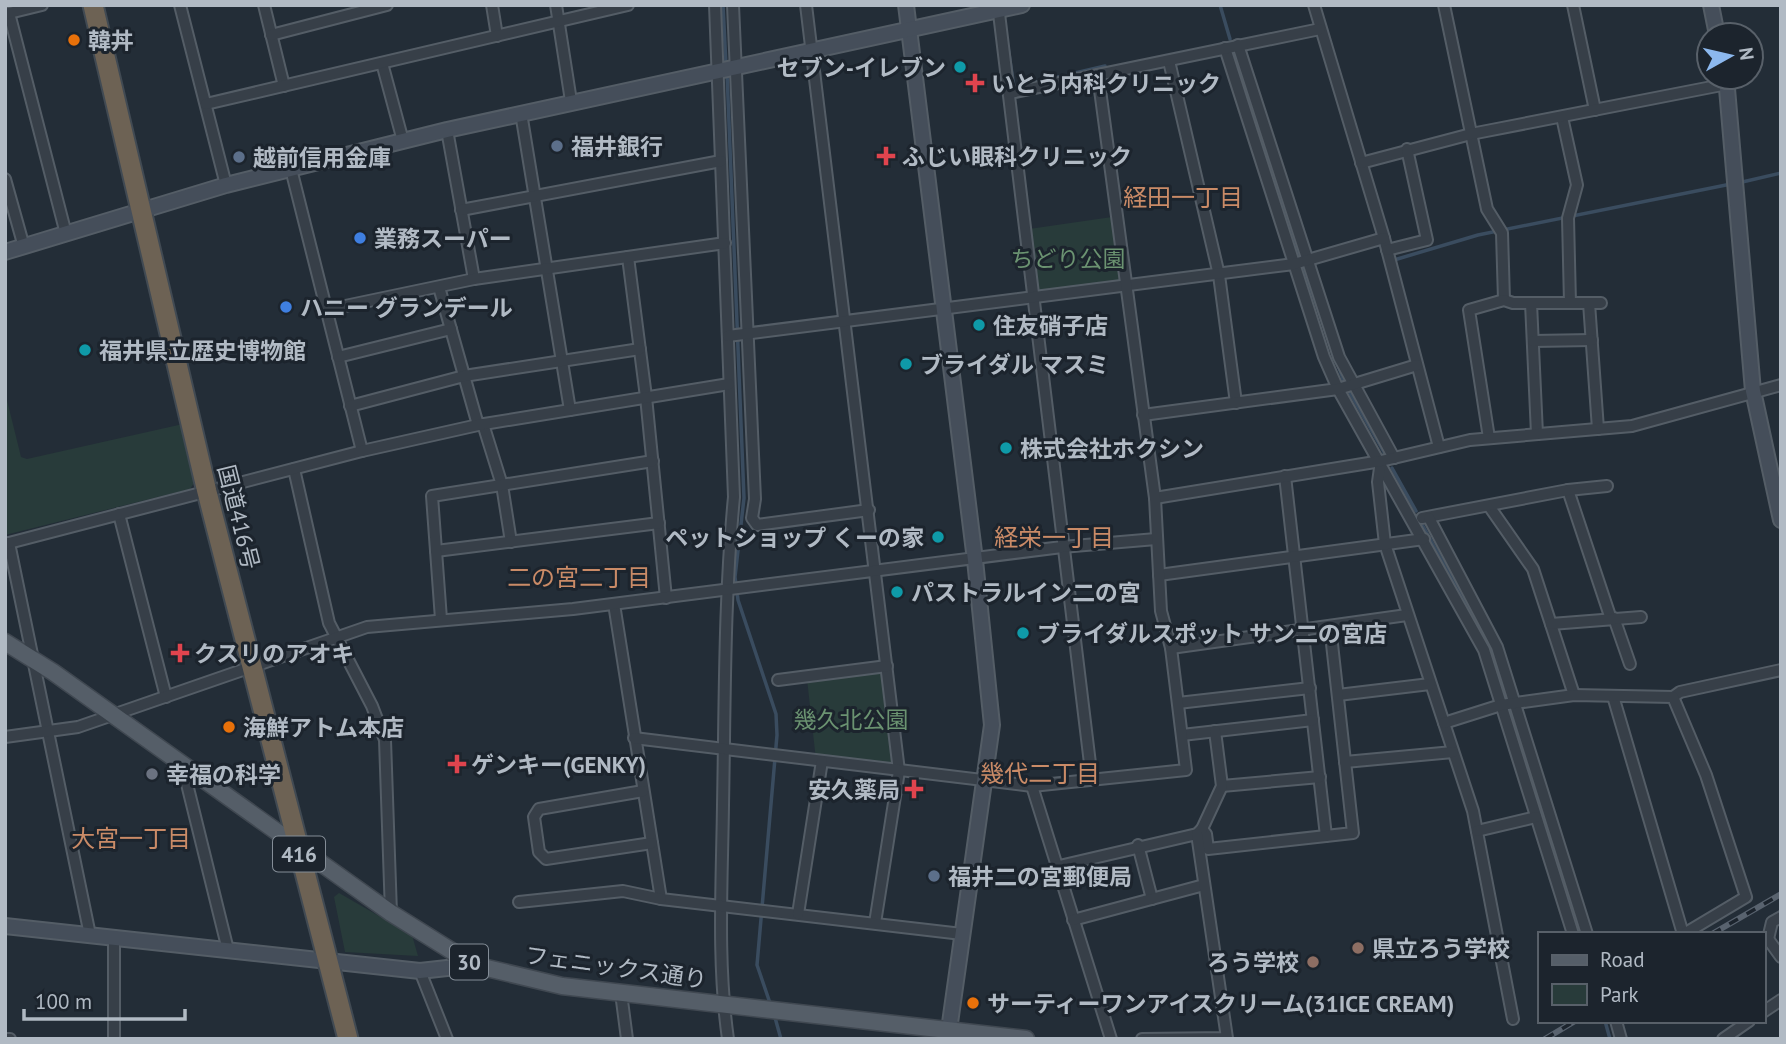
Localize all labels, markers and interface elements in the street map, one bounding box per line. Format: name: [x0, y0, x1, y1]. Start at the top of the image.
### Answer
north arrow: [1695, 21, 1765, 91]
place label: 韓丼: [88, 26, 134, 55]
marker: 韓丼: [66, 32, 82, 48]
text: N: [1734, 46, 1760, 61]
place label: セブン-イレブン: [777, 53, 946, 82]
marker: セブン-イレブン: [952, 59, 968, 75]
place label: いとう内科クリニック: [991, 69, 1221, 98]
marker: いとう内科クリニック: [965, 73, 985, 93]
place label: 福井銀行: [571, 132, 663, 161]
marker: 福井銀行: [549, 138, 565, 154]
place label: ふじい眼科クリニック: [902, 142, 1132, 171]
place label: 越前信用金庫: [253, 143, 391, 172]
marker: ふじい眼科クリニック: [876, 146, 896, 166]
marker: 越前信用金庫: [231, 149, 247, 165]
district label: 経田一丁目: [1123, 182, 1243, 213]
place label: 業務スーパー: [374, 224, 512, 253]
marker: 業務スーパー: [352, 230, 368, 246]
park label: ちどり公園: [1011, 244, 1126, 273]
place label: ハニー グランデール: [300, 293, 513, 322]
marker: ハニー グランデール: [278, 299, 294, 315]
place label: 住友硝子店: [993, 311, 1108, 340]
marker: 住友硝子店: [971, 317, 987, 333]
place label: 福井県立歴史博物館: [99, 336, 306, 365]
marker: 福井県立歴史博物館: [77, 342, 93, 358]
place label: ブライダル マスミ: [920, 350, 1109, 379]
marker: ブライダル マスミ: [898, 356, 914, 372]
place label: 株式会社ホクシン: [1020, 434, 1204, 463]
marker: 株式会社ホクシン: [998, 440, 1014, 456]
street label: 国道416号: [212, 462, 266, 572]
district label: 経栄一丁目: [994, 522, 1114, 553]
place label: ペットショップ くーの家: [665, 523, 924, 552]
marker: ペットショップ くーの家: [930, 529, 946, 545]
district label: 二の宮二丁目: [507, 562, 651, 593]
place label: パストラルイン二の宮: [911, 578, 1141, 607]
marker: パストラルイン二の宮: [889, 584, 905, 600]
place label: ブライダルスポット サン二の宮店: [1037, 619, 1387, 648]
marker: ブライダルスポット サン二の宮店: [1015, 625, 1031, 641]
place label: クスリのアオキ: [194, 639, 354, 668]
marker: クスリのアオキ: [172, 645, 188, 661]
park label: 幾久北公園: [794, 705, 909, 734]
place label: 海鮮アトム本店: [243, 713, 404, 742]
marker: 海鮮アトム本店: [221, 719, 237, 735]
place label: ゲンキー(GENKY): [471, 750, 646, 779]
marker: ゲンキー(GENKY): [449, 756, 465, 772]
district label: 幾代二丁目: [980, 758, 1100, 789]
place label: 幸福の科学: [166, 760, 281, 789]
marker: 幸福の科学: [144, 766, 160, 782]
place label: 安久薬局: [808, 775, 900, 804]
marker: 安久薬局: [906, 781, 922, 797]
district label: 大宮一丁目: [71, 823, 191, 854]
road number: 416: [273, 836, 325, 872]
place label: 福井二の宮郵便局: [948, 862, 1132, 891]
marker: 福井二の宮郵便局: [926, 868, 942, 884]
legend: [1538, 932, 1765, 1023]
place label: 県立ろう学校: [1372, 934, 1510, 963]
street label: フェニックス通り: [523, 940, 709, 994]
marker: 県立ろう学校: [1350, 940, 1366, 956]
road number: 30: [450, 944, 488, 979]
text: Road: [1600, 946, 1644, 973]
place label: ろう学校: [1207, 948, 1299, 977]
marker: ろう学校: [1305, 954, 1321, 970]
scale bar: [24, 978, 186, 1022]
text: Park: [1600, 981, 1639, 1008]
text: 100 m: [35, 988, 92, 1015]
place label: サーティーワンアイスクリーム(31ICE CREAM): [987, 989, 1454, 1018]
marker: サーティーワンアイスクリーム(31ICE CREAM): [965, 995, 981, 1011]

